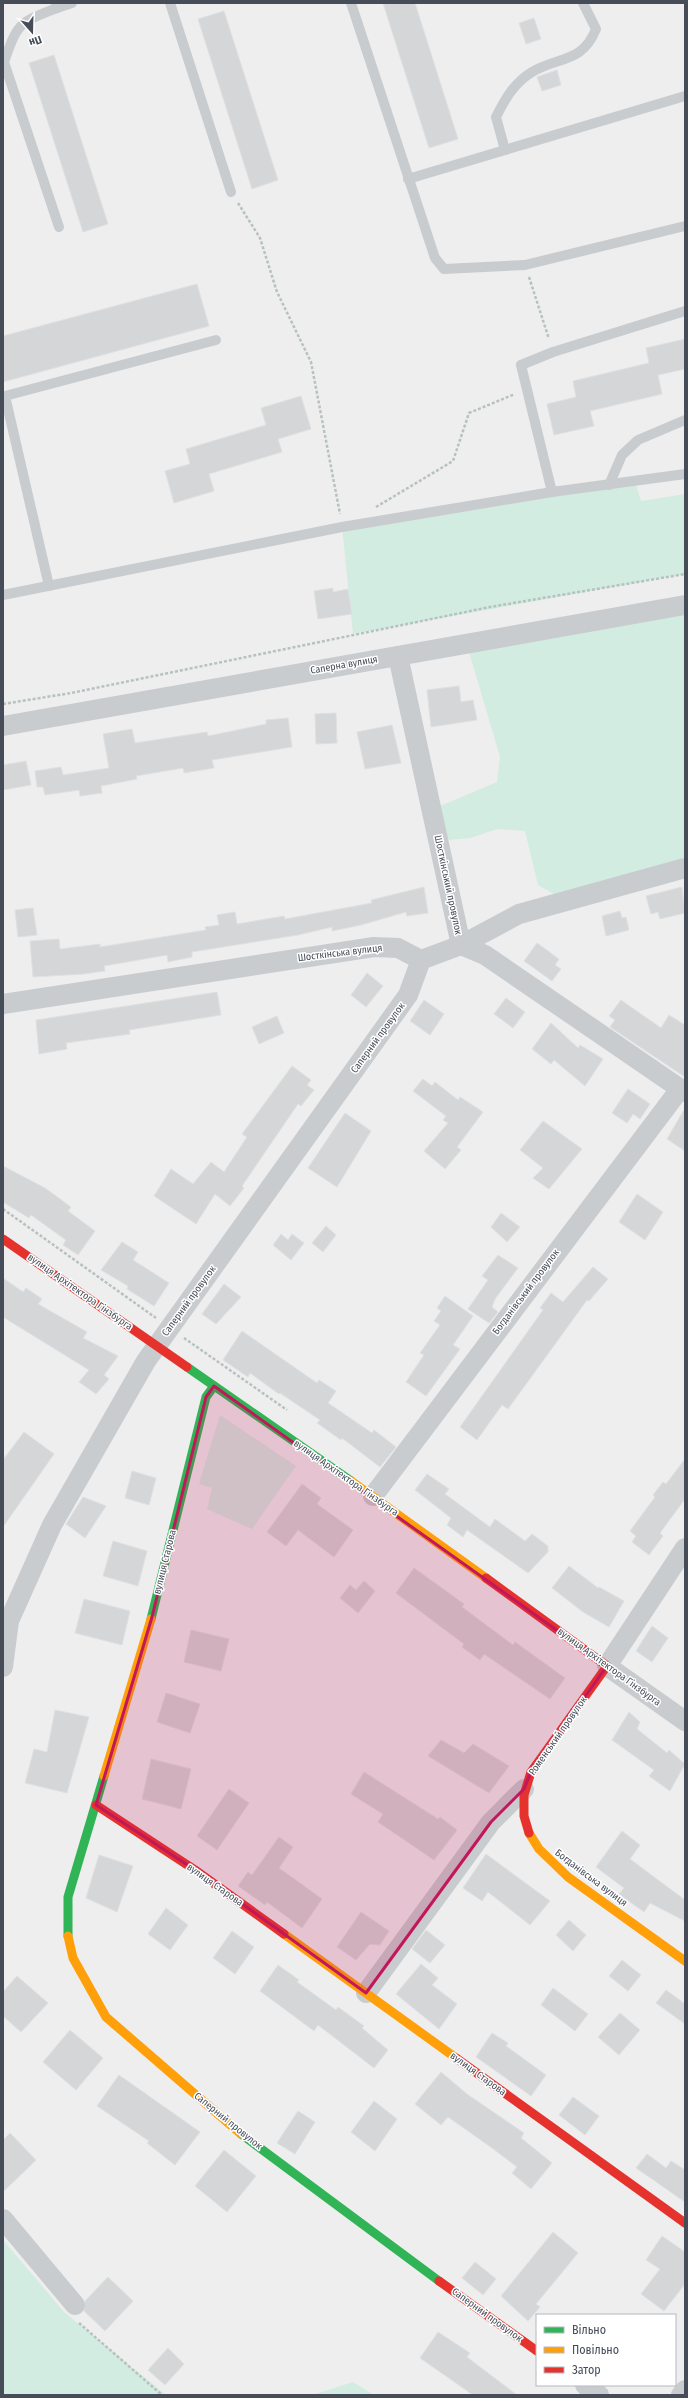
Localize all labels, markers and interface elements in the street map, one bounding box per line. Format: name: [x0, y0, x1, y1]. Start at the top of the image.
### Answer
north arrow: [12, 12, 52, 52]
text: Пн: [27, 33, 43, 49]
street label: Саперна вулиця: [309, 653, 379, 677]
street label: Шосткінський провулок: [432, 834, 465, 936]
street label: Шосткінська вулиця: [297, 941, 383, 964]
street label: Саперний провулок: [348, 1000, 408, 1076]
street label: Богданівський провулок: [489, 1246, 562, 1337]
street label: вулиця Архітектора Гінзбурга: [25, 1250, 135, 1333]
street label: Саперний провулок: [159, 1263, 219, 1339]
street label: вулиця Архітектора Гінзбурга: [291, 1436, 401, 1519]
street label: вулиця Старова: [151, 1528, 179, 1595]
street label: вулиця Архітектора Гінзбурга: [555, 1625, 664, 1709]
street label: Роменський провулок: [526, 1694, 590, 1778]
street label: Богданівська вулиця: [552, 1846, 630, 1909]
street label: вулиця Старова: [185, 1861, 246, 1909]
street label: вулиця Старова: [448, 2050, 508, 2098]
street label: Саперний провулок: [192, 2090, 265, 2152]
street label: Саперний провулок: [449, 2285, 525, 2345]
legend: [536, 2314, 676, 2386]
text: Вільно: [572, 2323, 606, 2337]
text: Повільно: [572, 2343, 619, 2357]
text: Затор: [572, 2363, 601, 2377]

